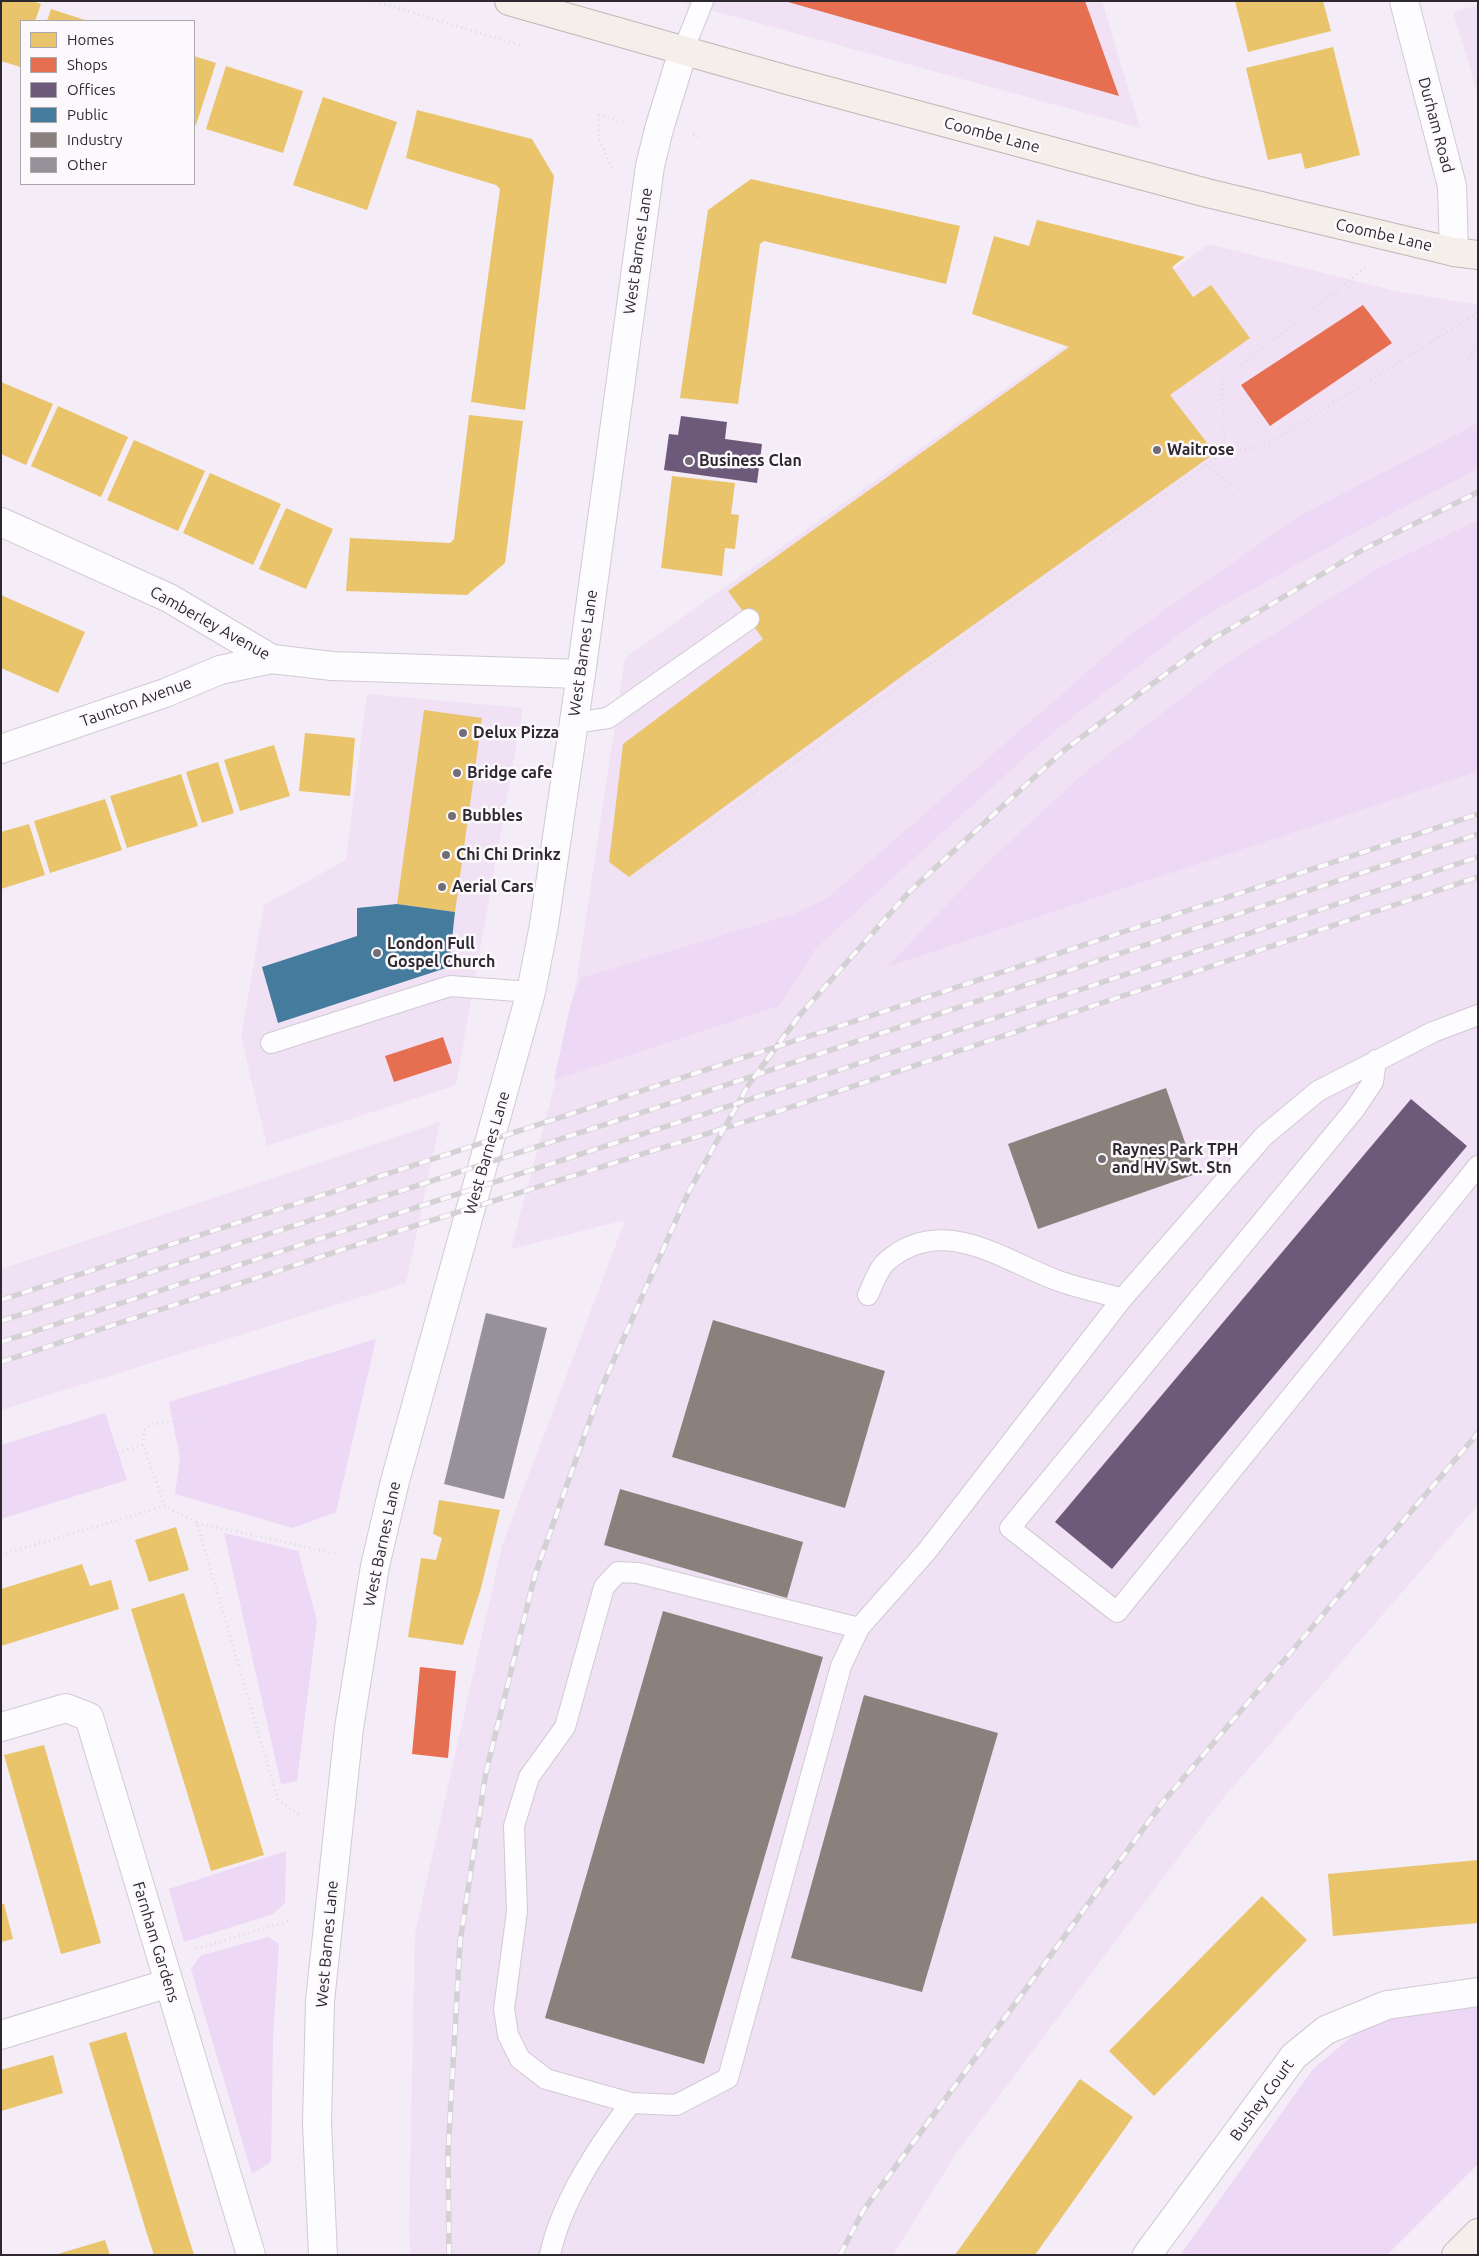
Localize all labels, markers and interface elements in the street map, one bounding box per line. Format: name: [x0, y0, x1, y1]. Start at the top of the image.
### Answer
legend: [20, 20, 195, 185]
text: Homes: [67, 31, 114, 48]
text: Shops: [67, 56, 108, 73]
street label: Durham Road: [1414, 75, 1458, 175]
text: Offices: [67, 81, 115, 98]
text: Public: [67, 106, 108, 123]
street label: Coombe Lane: [942, 113, 1042, 157]
text: Industry: [67, 131, 122, 148]
text: Other: [67, 156, 107, 173]
street label: West Barnes Lane: [620, 186, 656, 316]
street label: Coombe Lane: [1334, 215, 1434, 255]
place label: Waitrose: [1167, 440, 1235, 460]
marker: Waitrose: [1151, 444, 1163, 456]
place label: Business Clan: [699, 451, 802, 471]
marker: Business Clan: [683, 455, 695, 467]
street label: Camberley Avenue: [147, 582, 273, 664]
street label: West Barnes Lane: [565, 588, 601, 718]
street label: Taunton Avenue: [78, 673, 194, 731]
place label: Delux Pizza: [473, 723, 559, 743]
marker: Delux Pizza: [457, 727, 469, 739]
place label: Bridge cafe: [467, 763, 553, 783]
marker: Bridge cafe: [451, 767, 463, 779]
place label: Bubbles: [462, 806, 523, 826]
marker: Bubbles: [446, 810, 458, 822]
place label: Chi Chi Drinkz: [456, 845, 561, 865]
marker: Chi Chi Drinkz: [440, 849, 452, 861]
place label: Aerial Cars: [452, 877, 534, 897]
marker: Aerial Cars: [436, 881, 448, 893]
place label: London Full Gospel Church: [387, 934, 495, 972]
marker: London Full Gospel Church: [371, 947, 383, 959]
street label: West Barnes Lane: [460, 1089, 514, 1217]
place label: Raynes Park TPH and HV Swt. Stn: [1112, 1140, 1238, 1178]
marker: Raynes Park TPH and HV Swt. Stn: [1096, 1153, 1108, 1165]
street label: West Barnes Lane: [359, 1480, 405, 1608]
street label: Farnham Gardens: [129, 1879, 183, 2005]
street label: West Barnes Lane: [312, 1880, 342, 2008]
street label: Bushey Court: [1226, 2055, 1298, 2145]

